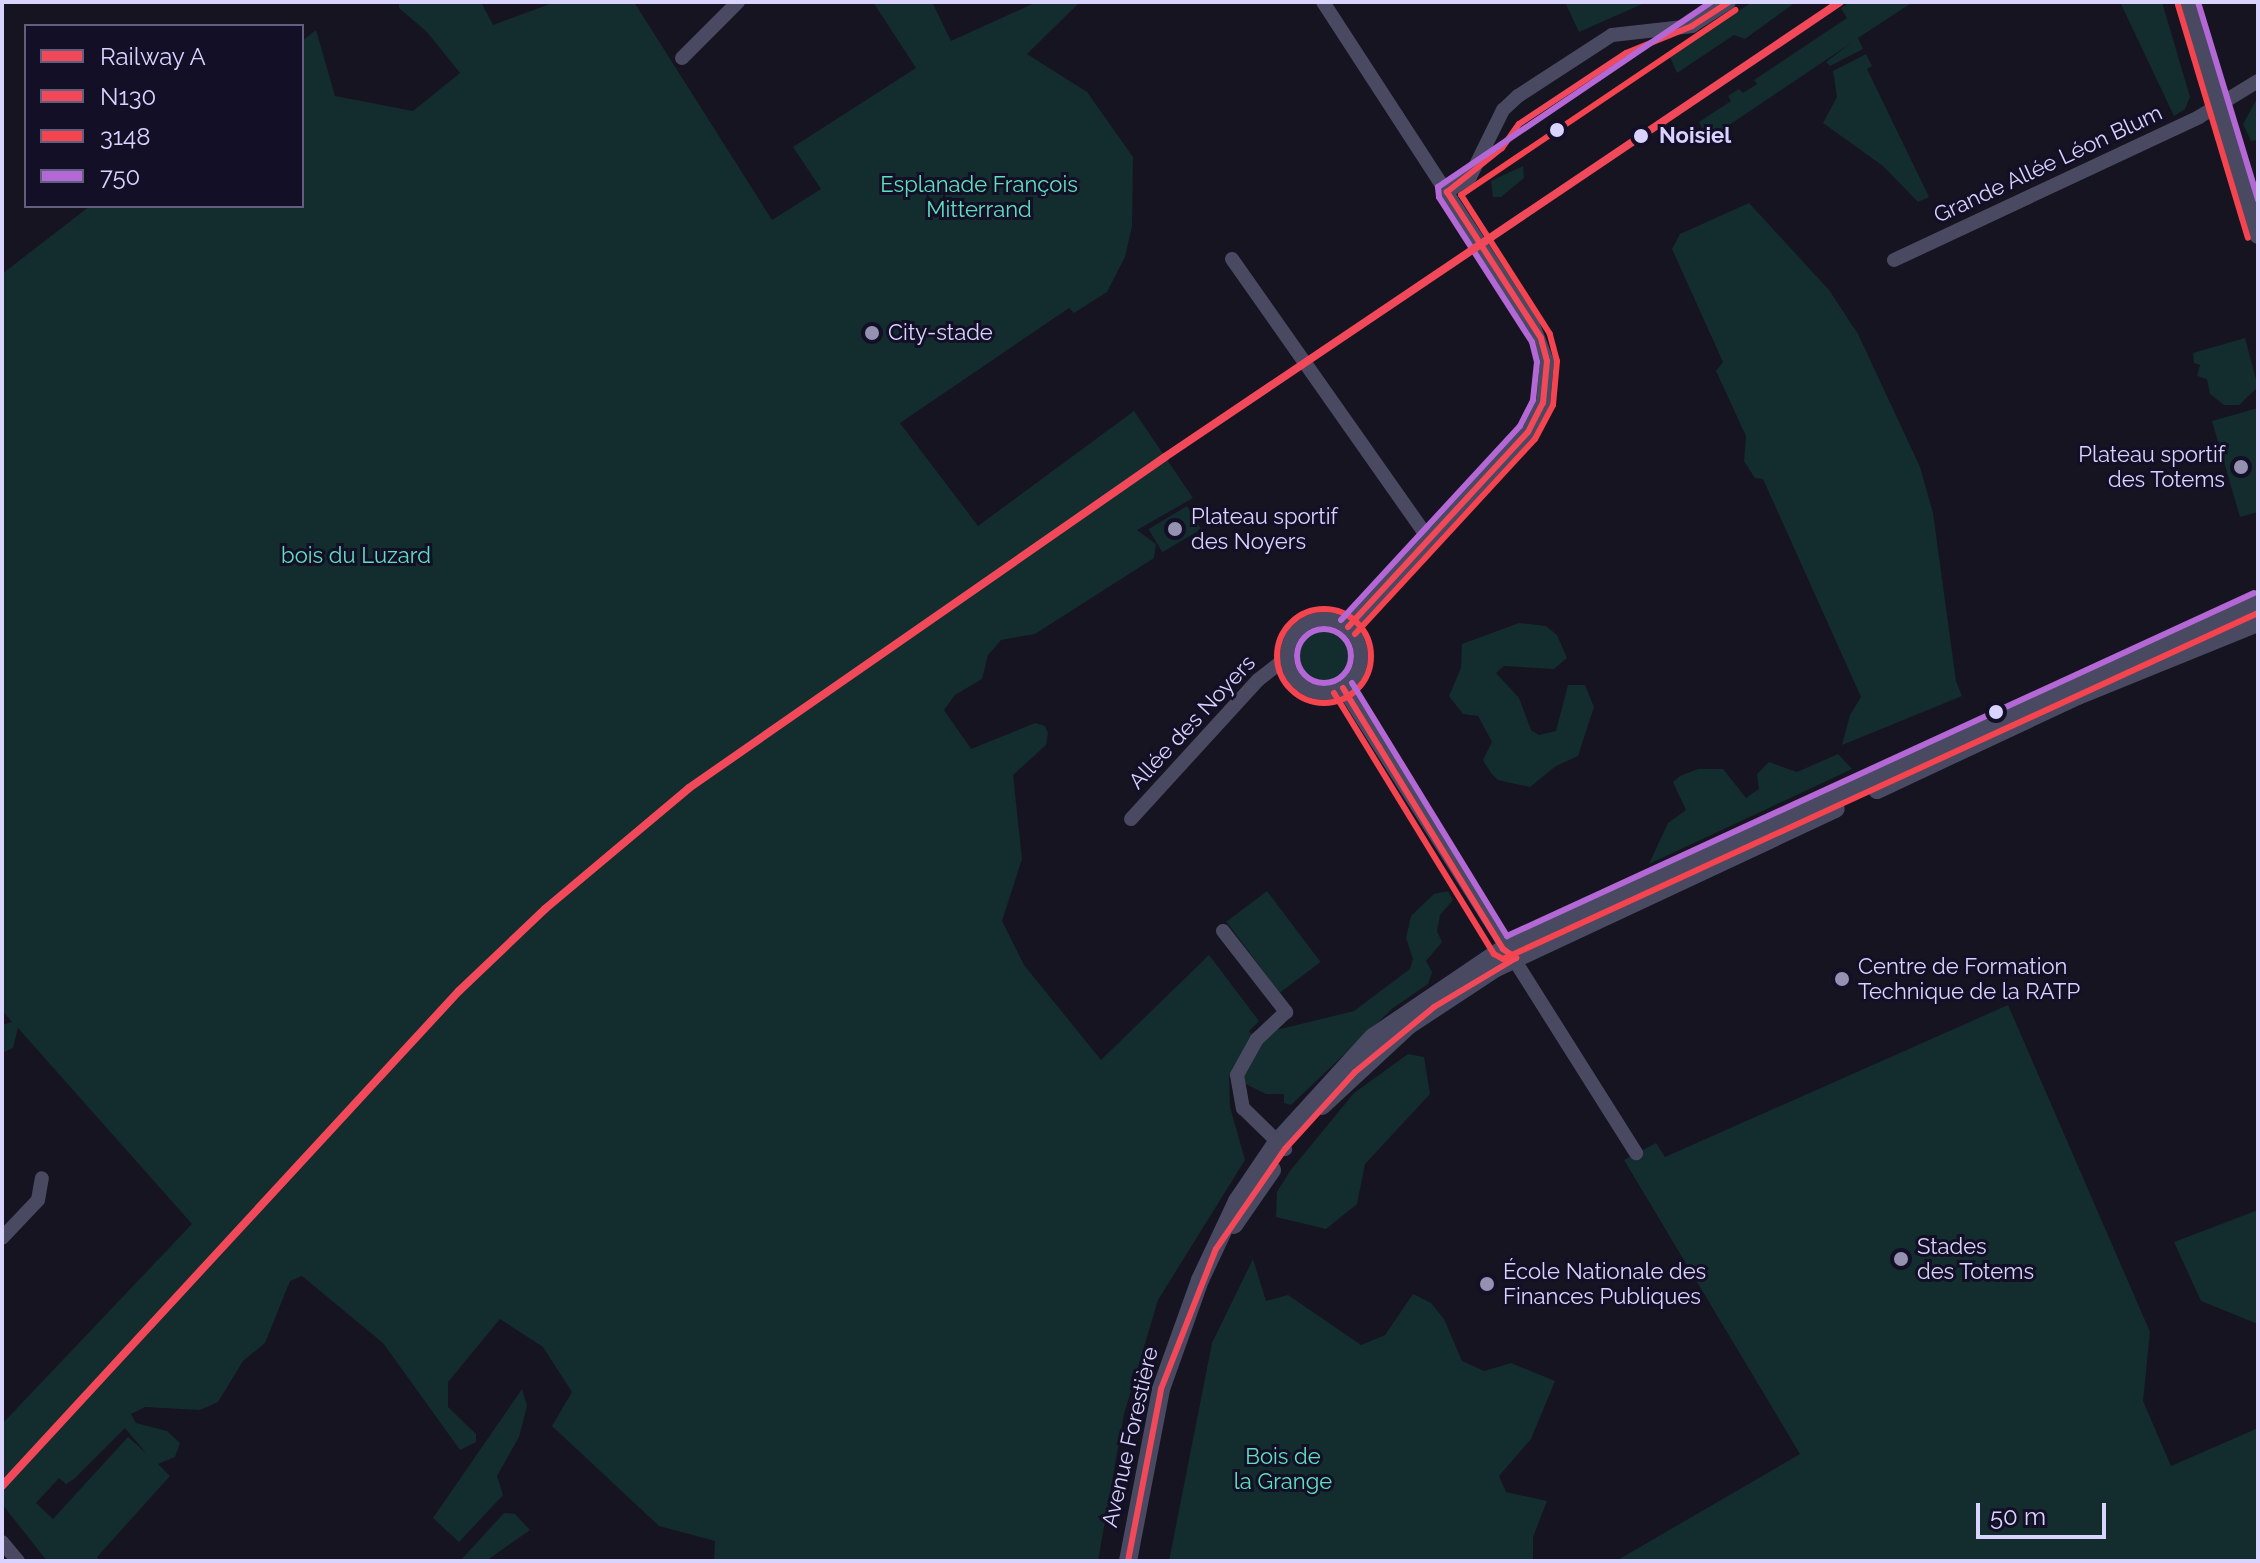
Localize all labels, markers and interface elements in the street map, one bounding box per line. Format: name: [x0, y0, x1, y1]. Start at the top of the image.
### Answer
legend: [24, 24, 304, 208]
text: Railway A: [100, 42, 206, 71]
text: N130: [100, 82, 156, 111]
street label: Grande Allée Léon Blum: [1929, 99, 2167, 229]
text: 3148: [100, 122, 150, 151]
unlabelled marker: [1549, 122, 1565, 138]
place label: Noisiel: [1659, 123, 1731, 149]
marker: Noisiel: [1630, 125, 1652, 147]
text: 750: [100, 162, 140, 191]
park label: Esplanade François Mitterrand: [880, 171, 1078, 222]
place label: City-stade: [888, 320, 993, 346]
marker: City-stade: [863, 324, 881, 342]
place label: Plateau sportif des Totems: [2078, 441, 2225, 492]
marker: Plateau sportif des Totems: [2232, 458, 2250, 476]
place label: Plateau sportif des Noyers: [1191, 503, 1338, 554]
marker: Plateau sportif des Noyers: [1166, 520, 1184, 538]
park label: bois du Luzard: [281, 543, 431, 569]
street label: Allée des Noyers: [1123, 650, 1261, 794]
unlabelled marker: [1988, 704, 2004, 720]
place label: Centre de Formation Technique de la RATP: [1858, 953, 2080, 1004]
marker: Centre de Formation Technique de la RATP: [1833, 970, 1851, 988]
place label: Stades des Totems: [1917, 1233, 2035, 1284]
marker: Stades des Totems: [1892, 1250, 1910, 1268]
place label: École Nationale des Finances Publiques: [1503, 1258, 1706, 1310]
marker: École Nationale des Finances Publiques: [1478, 1275, 1496, 1293]
street label: Avenue Forestière: [1096, 1344, 1164, 1530]
park label: Bois de la Grange: [1234, 1443, 1332, 1494]
scale bar: [1980, 1487, 2110, 1537]
text: 50 m: [1990, 1502, 2046, 1531]

